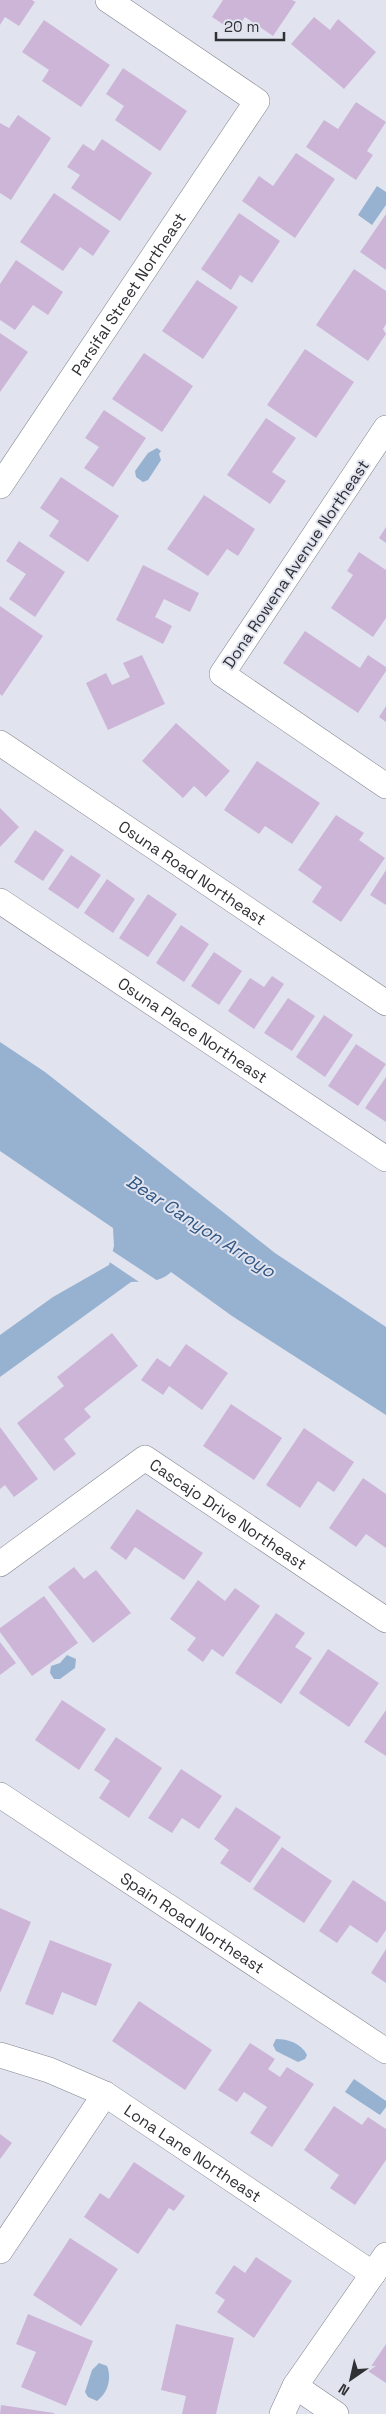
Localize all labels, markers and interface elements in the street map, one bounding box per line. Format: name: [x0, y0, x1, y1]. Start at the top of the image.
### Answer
scale bar: [216, 10, 284, 42]
text: 20 m: [224, 17, 259, 36]
street label: Parsifal Street Northeast: [66, 208, 190, 380]
street label: Dona Rowena Avenue Northeast: [218, 456, 374, 672]
street label: Osuna Road Northeast: [115, 815, 270, 930]
street label: Osuna Place Northeast: [114, 972, 272, 1087]
water label: Bear Canyon Arroyo: [122, 1169, 280, 1283]
street label: Cascajo Drive Northeast: [146, 1454, 311, 1574]
street label: Spain Road Northeast: [116, 1867, 269, 1978]
street label: Lona Lane Northeast: [120, 2099, 266, 2207]
north arrow: [326, 2354, 376, 2404]
text: N: [335, 2380, 353, 2400]

